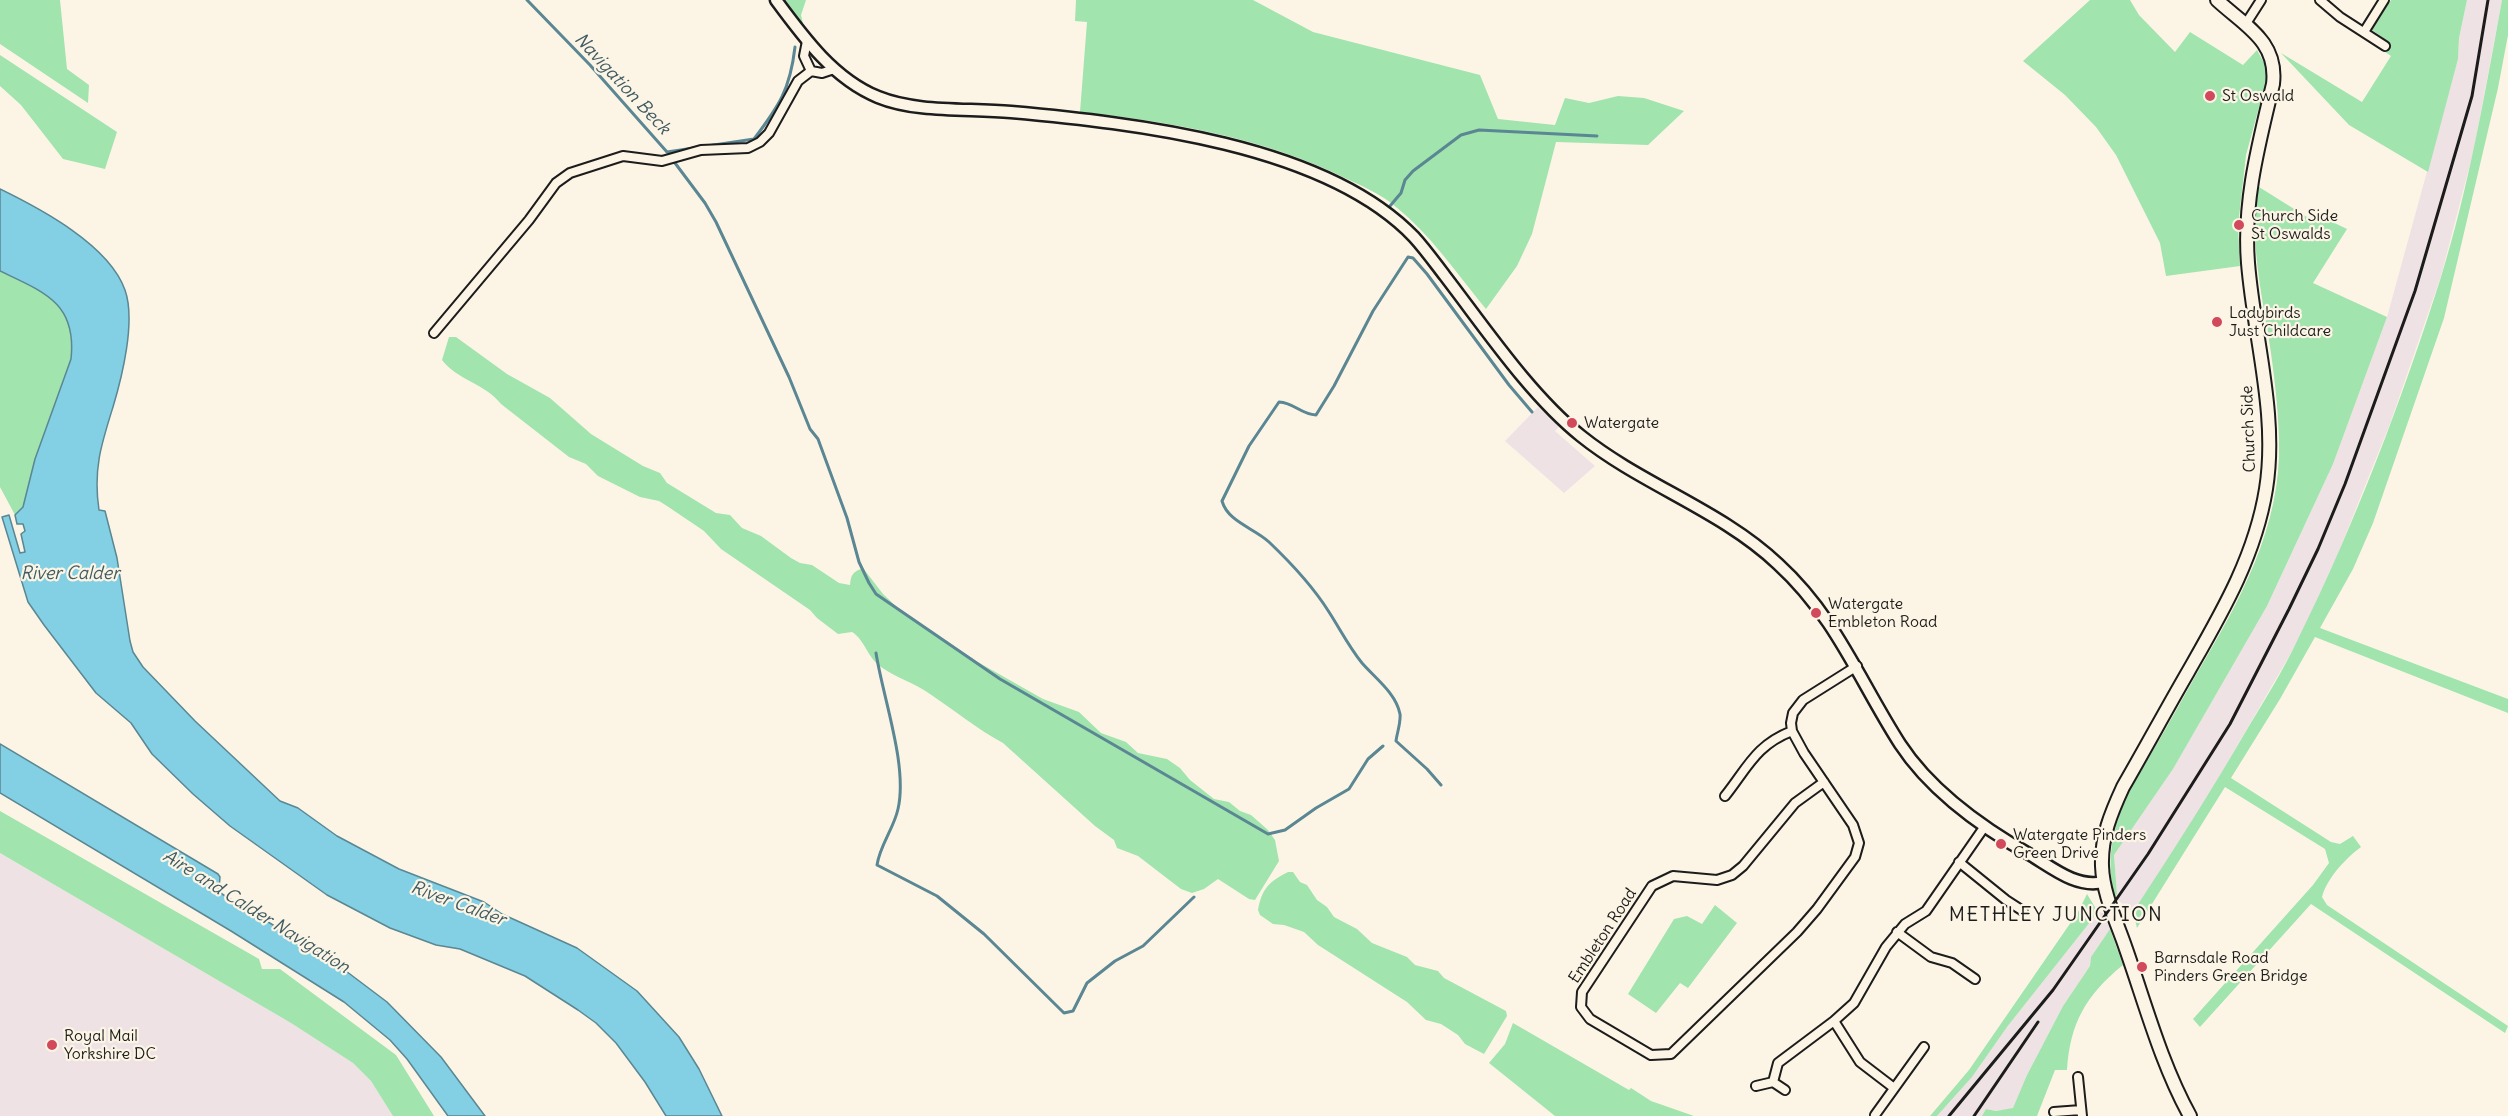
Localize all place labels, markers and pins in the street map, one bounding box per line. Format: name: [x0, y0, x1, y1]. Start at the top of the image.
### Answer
place label: St Oswald: [2222, 86, 2294, 106]
marker: St Oswald: [2203, 89, 2217, 103]
place label: Church Side St Oswalds: [2251, 206, 2338, 244]
marker: Church Side St Oswalds: [2232, 218, 2246, 232]
place label: Ladybirds Just Childcare: [2229, 303, 2331, 341]
marker: Ladybirds Just Childcare: [2210, 315, 2224, 329]
place label: Watergate: [1584, 413, 1659, 433]
marker: Watergate: [1565, 416, 1579, 430]
place label: Watergate Embleton Road: [1828, 594, 1937, 632]
marker: Watergate Embleton Road: [1809, 606, 1823, 620]
place label: Watergate Pinders Green Drive: [2013, 825, 2146, 863]
marker: Watergate Pinders Green Drive: [1994, 837, 2008, 851]
place label: Barnsdale Road Pinders Green Bridge: [2154, 948, 2308, 986]
marker: Barnsdale Road Pinders Green Bridge: [2135, 960, 2149, 974]
place label: Royal Mail Yorkshire DC: [64, 1026, 156, 1064]
marker: Royal Mail Yorkshire DC: [45, 1038, 59, 1052]

